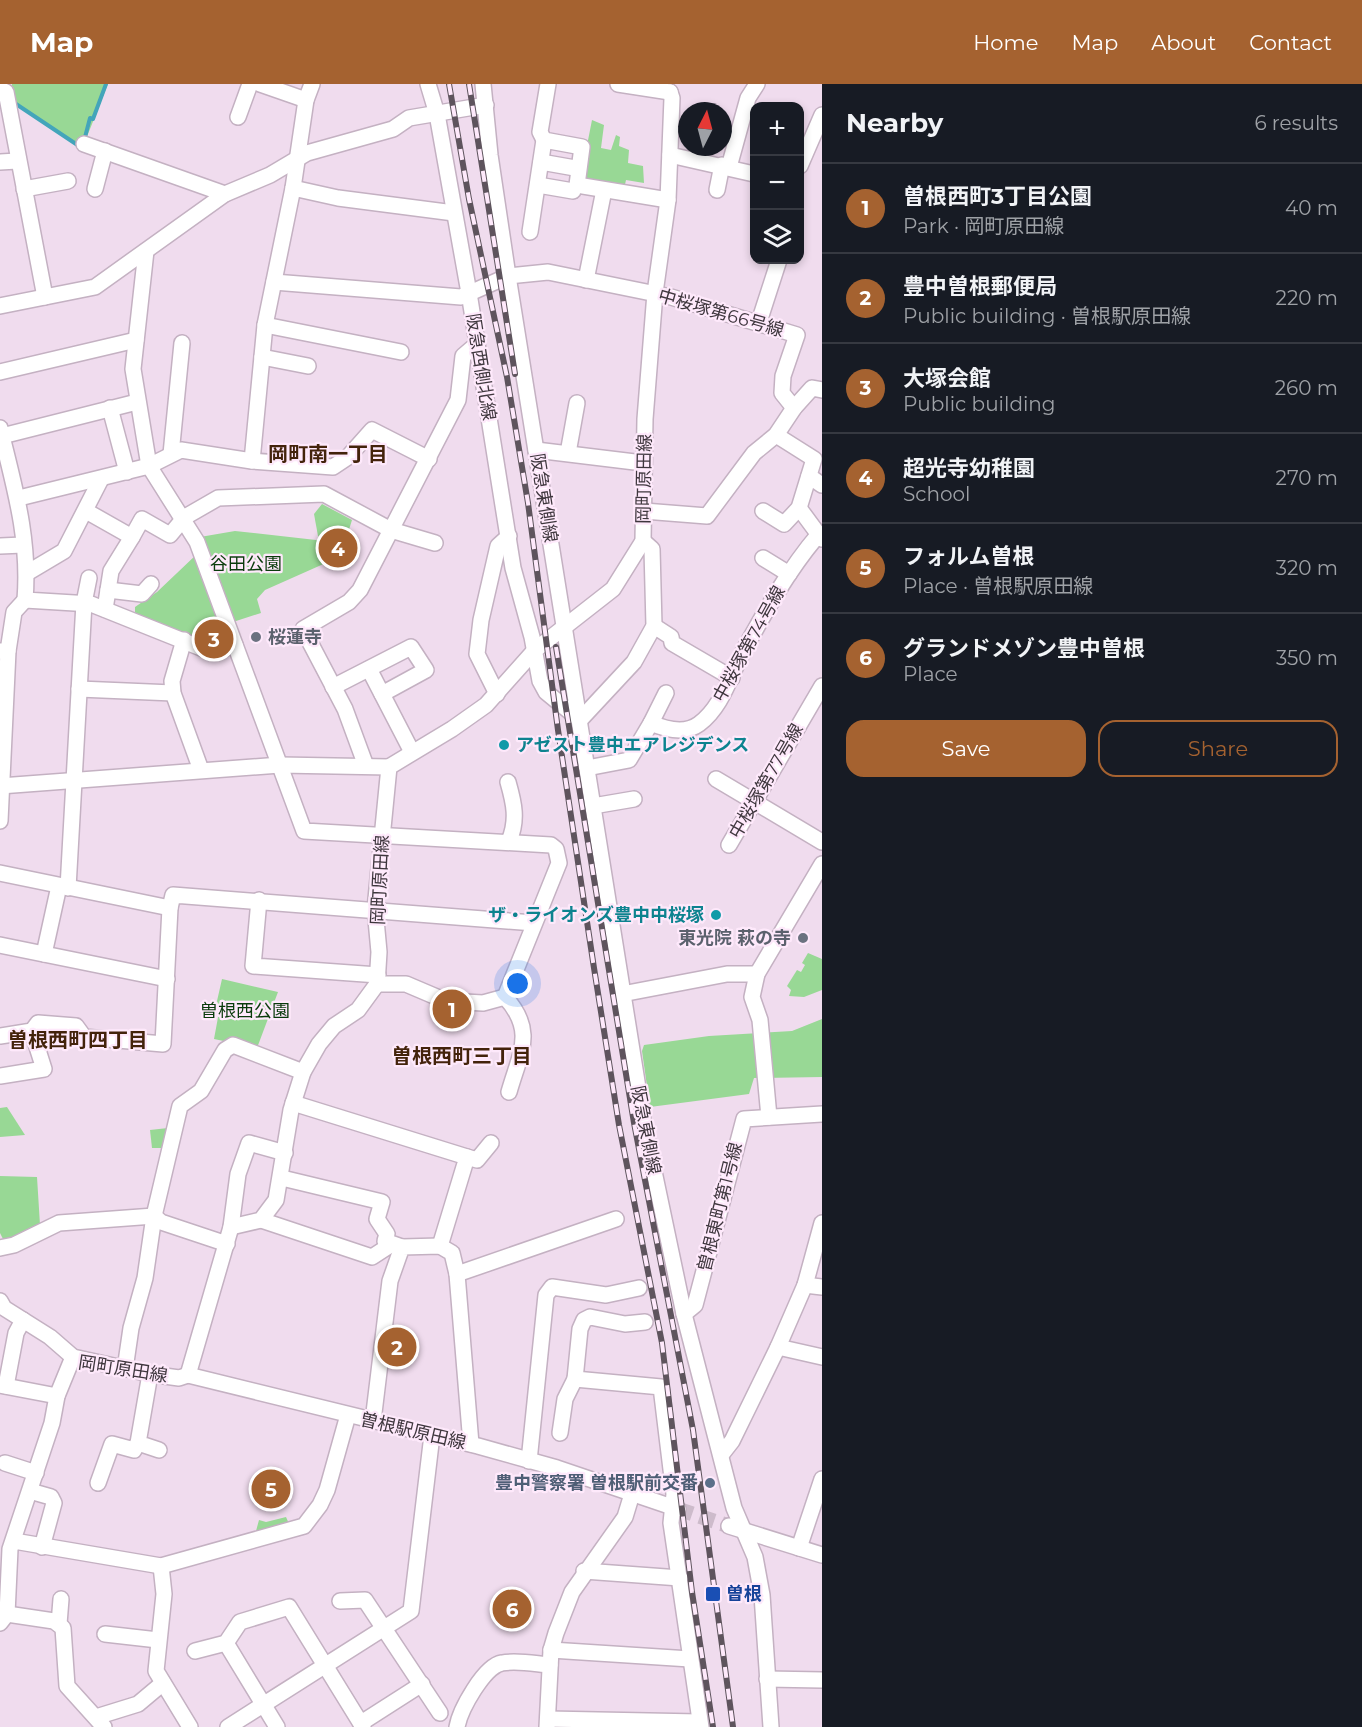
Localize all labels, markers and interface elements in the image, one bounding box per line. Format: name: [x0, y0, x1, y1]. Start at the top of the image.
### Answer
text: Map: [30, 25, 93, 59]
text: Home: [973, 30, 1038, 55]
text: Map: [1071, 30, 1118, 55]
text: About: [1151, 30, 1216, 55]
text: Contact: [1249, 30, 1332, 55]
north arrow: [678, 102, 732, 156]
map controls: [750, 102, 804, 264]
button: +: [750, 102, 804, 156]
text: Nearby: [846, 107, 943, 139]
text: 6 results: [1254, 111, 1338, 135]
button: −: [750, 156, 804, 210]
text: 曽根西町3丁目公園: [903, 183, 1092, 210]
text: 1: [862, 196, 869, 220]
text: 40 m: [1285, 196, 1338, 220]
button: layers: [750, 210, 804, 264]
text: Park · 岡町原田線: [903, 214, 1064, 238]
text: 豊中曽根郵便局: [903, 273, 1057, 300]
street label: 中桜塚第66号線: [656, 285, 786, 341]
text: 2: [860, 286, 871, 310]
text: 220 m: [1276, 286, 1338, 310]
text: Public building · 曽根駅原田線: [903, 304, 1191, 328]
street label: 阪急西側北線: [462, 312, 500, 422]
text: 大塚会館: [903, 365, 991, 392]
text: 3: [860, 376, 871, 400]
text: 260 m: [1275, 376, 1338, 400]
text: Public building: [903, 392, 1056, 416]
street label: 岡町原田線: [632, 434, 656, 524]
district label: 岡町南一丁目: [268, 442, 388, 466]
street label: 阪急東側線: [526, 452, 562, 544]
text: 超光寺幼稚園: [903, 455, 1035, 482]
text: 4: [859, 466, 872, 490]
text: 270 m: [1276, 466, 1338, 490]
text: School: [903, 482, 970, 506]
pin: 4: [318, 526, 358, 570]
text: フォルム曽根: [903, 543, 1035, 570]
park label: 谷田公園: [210, 553, 282, 575]
text: 5: [860, 556, 871, 580]
text: 320 m: [1276, 556, 1338, 580]
text: Place · 曽根駅原田線: [903, 574, 1093, 598]
street label: 中桜塚第74号線: [708, 582, 790, 706]
pin: 3: [194, 616, 234, 662]
place label: 桜蓮寺: [268, 626, 322, 648]
marker: 桜蓮寺: [249, 630, 263, 644]
text: グランドメゾン豊中曽根: [903, 635, 1145, 662]
text: 6: [859, 646, 872, 670]
text: 350 m: [1276, 646, 1338, 670]
text: Place: [903, 662, 958, 686]
street label: 中桜塚第77号線: [724, 720, 808, 842]
button: Save: [846, 720, 1086, 777]
button: Share: [1098, 720, 1338, 777]
place label: アゼスト豊中エアレジデンス: [516, 734, 749, 756]
marker: アゼスト豊中エアレジデンス: [497, 738, 511, 752]
street label: 岡町原田線: [367, 834, 393, 926]
place label: ザ・ライオンズ豊中中桜塚: [488, 904, 704, 926]
marker: ザ・ライオンズ豊中中桜塚: [709, 908, 723, 922]
place label: 東光院 萩の寺: [678, 927, 791, 949]
marker: 東光院 萩の寺: [796, 931, 810, 945]
your location: [503, 969, 532, 998]
pin: 1: [432, 986, 472, 1032]
park label: 曽根西公園: [200, 1000, 290, 1022]
district label: 曽根西町四丁目: [8, 1028, 148, 1052]
district label: 曽根西町三丁目: [392, 1044, 532, 1068]
street label: 阪急東側線: [627, 1084, 665, 1176]
street label: 曽根東町第1号線: [693, 1140, 747, 1274]
pin: 2: [378, 1324, 416, 1370]
street label: 岡町原田線: [77, 1351, 169, 1387]
street label: 曽根駅原田線: [358, 1408, 468, 1454]
pin: 5: [252, 1466, 290, 1512]
place label: 豊中警察署 曽根駅前交番: [495, 1472, 698, 1494]
marker: 豊中警察署 曽根駅前交番: [703, 1476, 717, 1490]
place label: 曽根: [726, 1583, 762, 1605]
marker: 曽根: [704, 1585, 722, 1603]
pin: 6: [492, 1586, 532, 1631]

